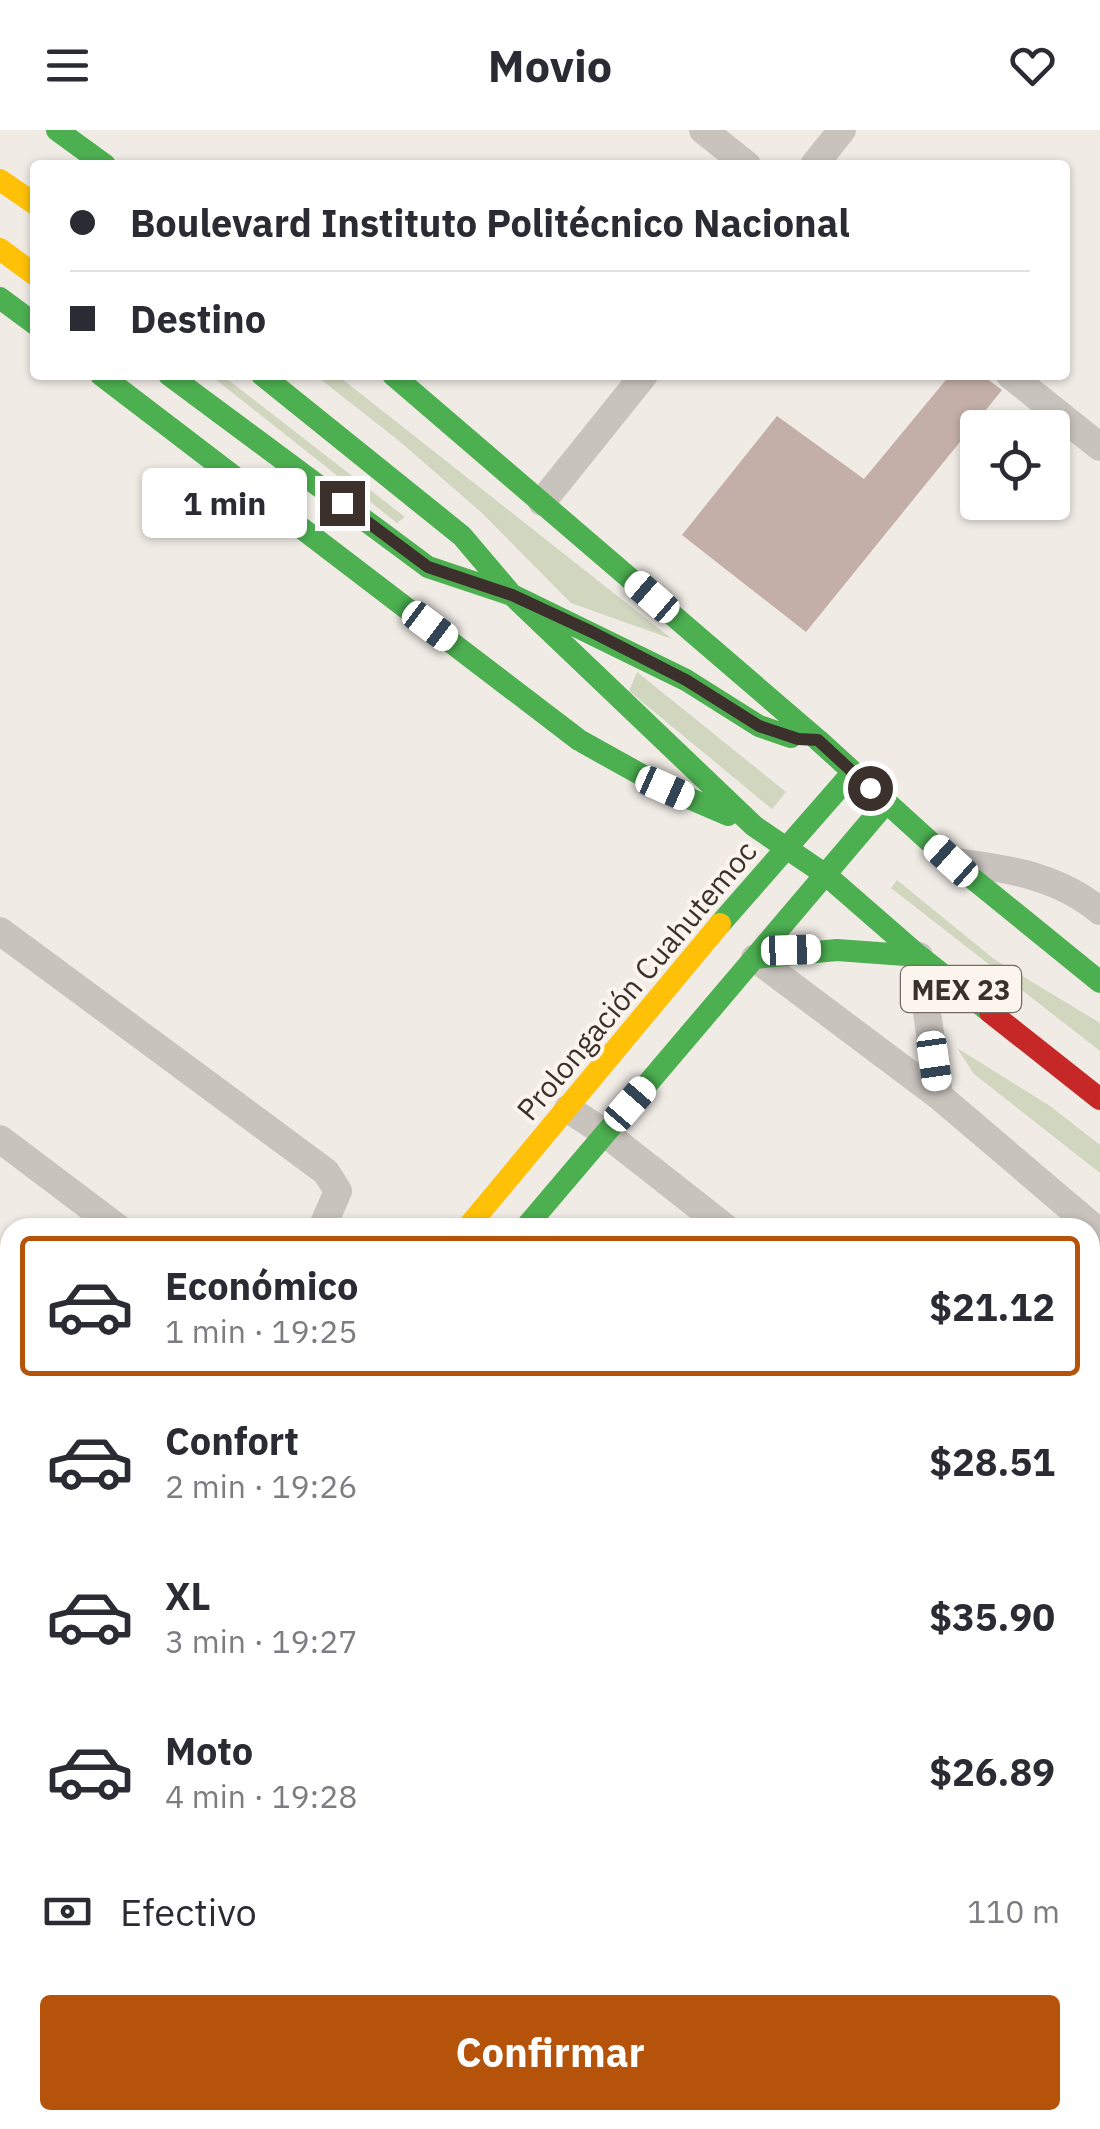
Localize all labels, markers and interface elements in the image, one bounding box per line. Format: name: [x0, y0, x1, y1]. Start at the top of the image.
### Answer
text: Movio: [488, 36, 612, 94]
icon: menu: [40, 38, 95, 93]
icon: heart: [1005, 38, 1060, 93]
text: Boulevard Instituto Politécnico Nacional: [130, 198, 850, 247]
text: Destino: [130, 294, 266, 343]
map controls: [960, 410, 1070, 520]
button: locate: [960, 410, 1070, 520]
callout: 1 min: [142, 468, 307, 538]
route end: [320, 481, 365, 526]
text: 1 min: [183, 482, 266, 524]
car: [620, 566, 684, 628]
car: [397, 596, 463, 656]
car: [631, 762, 699, 814]
route start: [848, 766, 893, 811]
car: [919, 830, 983, 892]
street label: Prolongación Cuahutemoc: [507, 832, 765, 1128]
car: [760, 934, 822, 966]
road number: MEX 23: [901, 966, 1021, 1012]
car: [915, 1029, 953, 1093]
car: [599, 1072, 661, 1136]
icon: car: [45, 1261, 135, 1351]
text: Económico: [165, 1261, 358, 1310]
text: $21.12: [929, 1282, 1055, 1331]
text: 1 min · 19:25: [165, 1310, 358, 1352]
icon: car: [45, 1416, 135, 1506]
text: Confort: [165, 1416, 299, 1465]
text: $28.51: [929, 1437, 1055, 1486]
text: 2 min · 19:26: [165, 1465, 358, 1507]
icon: car: [45, 1571, 135, 1661]
text: XL: [165, 1571, 211, 1620]
text: $35.90: [929, 1592, 1055, 1641]
text: 3 min · 19:27: [165, 1620, 358, 1662]
icon: car: [45, 1726, 135, 1816]
text: Moto: [165, 1726, 253, 1775]
text: $26.89: [929, 1747, 1055, 1796]
text: 4 min · 19:28: [165, 1775, 358, 1817]
icon: cash: [40, 1884, 95, 1939]
text: Efectivo: [120, 1887, 257, 1936]
text: 110 m: [967, 1890, 1060, 1932]
button: Confirmar: [40, 1995, 1060, 2110]

